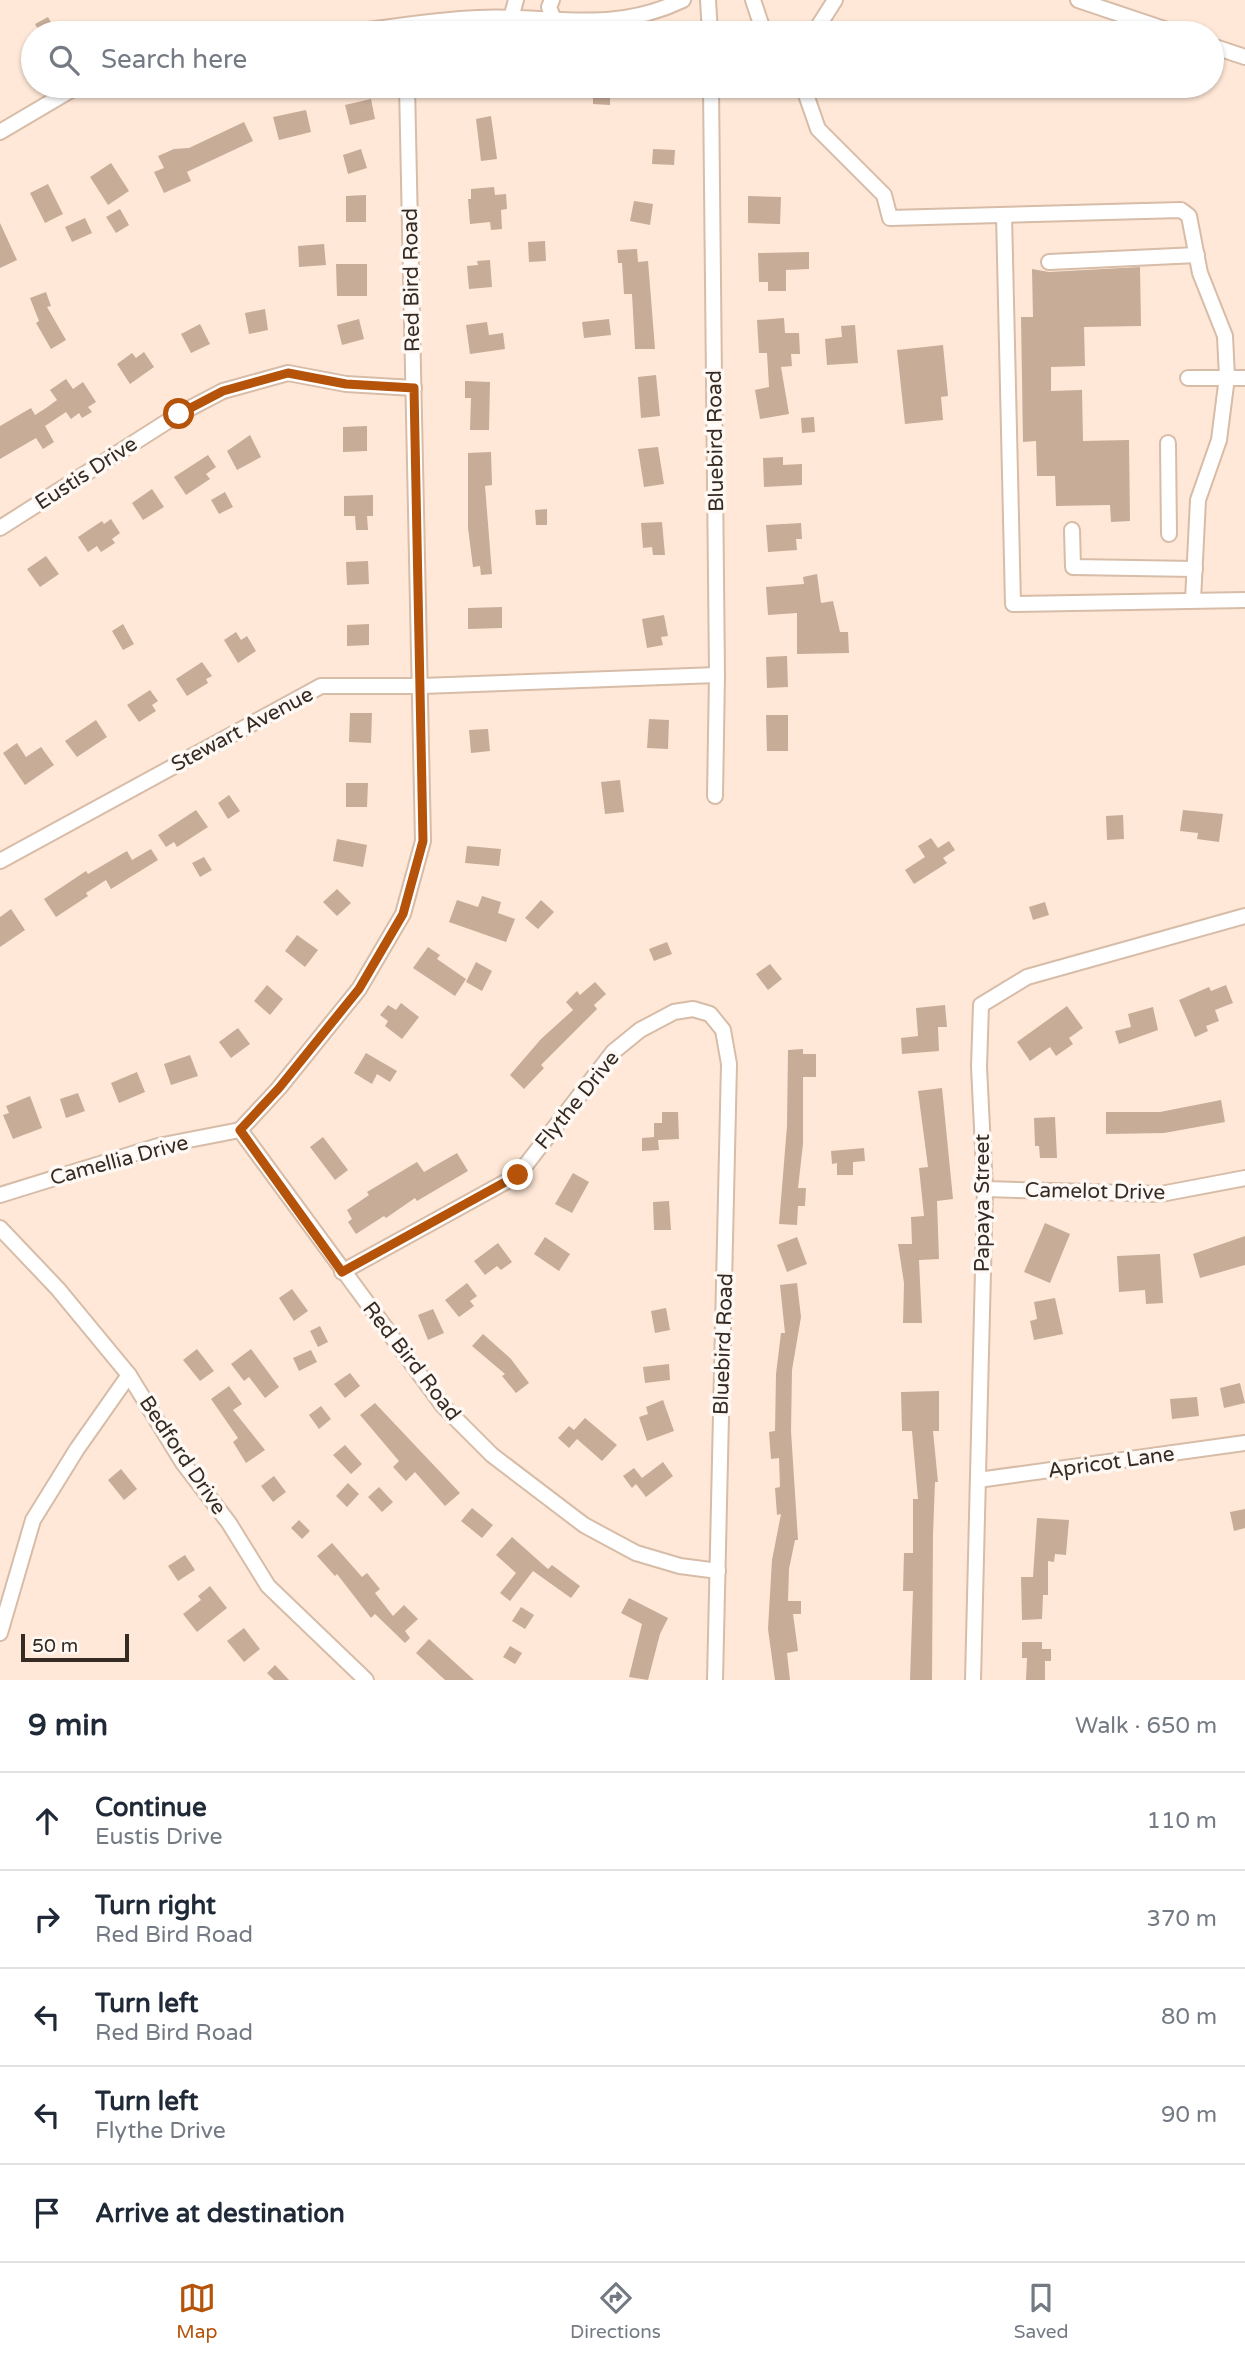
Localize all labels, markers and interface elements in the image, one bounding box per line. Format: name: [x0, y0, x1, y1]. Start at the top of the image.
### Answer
search box: [21, 21, 1224, 98]
icon: search: [45, 41, 83, 79]
text: Search here: [101, 44, 247, 75]
street label: Red Bird Road: [398, 208, 425, 352]
street label: Bluebird Road: [702, 370, 729, 512]
route start: [163, 398, 194, 429]
street label: Eustis Drive: [31, 431, 142, 516]
street label: Stewart Avenue: [167, 681, 318, 777]
street label: Flythe Drive: [530, 1046, 625, 1155]
street label: Camellia Drive: [47, 1130, 191, 1191]
street label: Papaya Street: [970, 1134, 995, 1272]
route end: [502, 1159, 533, 1190]
street label: Camelot Drive: [1024, 1178, 1166, 1205]
street label: Bluebird Road: [709, 1273, 738, 1415]
street label: Red Bird Road: [357, 1297, 466, 1426]
street label: Bedford Drive: [134, 1391, 232, 1520]
street label: Apricot Lane: [1046, 1441, 1176, 1484]
scale bar: [21, 1631, 130, 1663]
text: 50 m: [32, 1635, 78, 1657]
text: 9 min: [28, 1707, 108, 1744]
text: Walk · 650 m: [1075, 1712, 1217, 1740]
text: Continue: [95, 1792, 207, 1823]
icon: ahead: [28, 1802, 66, 1840]
text: 110 m: [1147, 1807, 1217, 1835]
text: Eustis Drive: [95, 1823, 223, 1851]
text: Turn right: [95, 1890, 216, 1921]
icon: right: [28, 1900, 66, 1938]
text: 370 m: [1147, 1905, 1217, 1933]
text: Red Bird Road: [95, 1921, 253, 1949]
text: Turn left: [95, 1988, 198, 2019]
icon: left: [28, 1998, 66, 2036]
text: 80 m: [1161, 2003, 1217, 2031]
text: Red Bird Road: [95, 2019, 253, 2047]
text: Turn left: [95, 2086, 198, 2117]
icon: left: [28, 2096, 66, 2134]
text: 90 m: [1161, 2101, 1217, 2129]
text: Flythe Drive: [95, 2117, 226, 2145]
icon: arrive: [28, 2194, 66, 2232]
text: Arrive at destination: [95, 2198, 345, 2229]
tab: Map: [176, 2279, 217, 2343]
tab: Directions: [570, 2279, 661, 2343]
tab: Saved: [1014, 2279, 1069, 2343]

